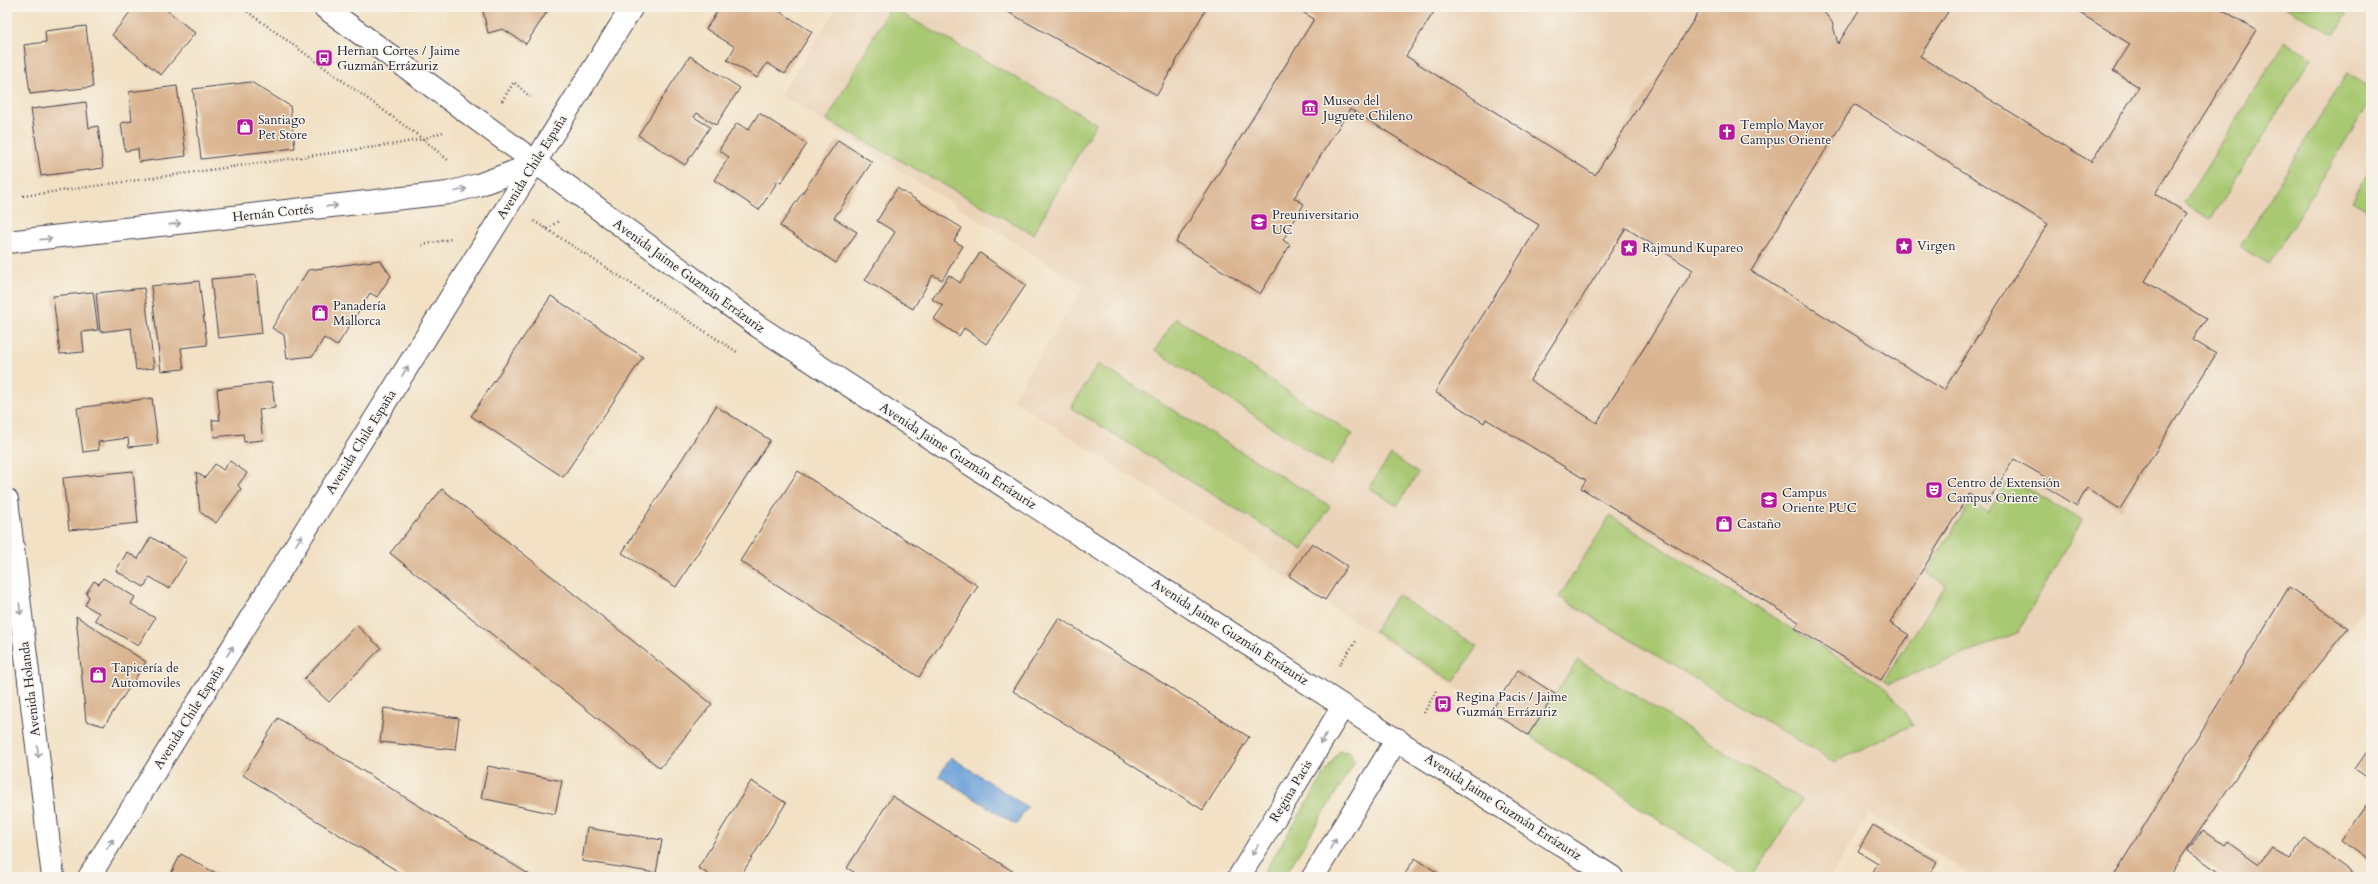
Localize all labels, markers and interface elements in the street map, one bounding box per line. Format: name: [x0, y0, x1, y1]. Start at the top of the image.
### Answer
place label: Hernan Cortes / Jaime Guzmán Errázuriz: [337, 42, 460, 75]
bus stop icon: Hernan Cortes / Jaime Guzmán Errázuriz: [314, 48, 334, 68]
place label: Museo del Juguete Chileno: [1321, 92, 1413, 125]
museum icon: Museo del Juguete Chileno: [1300, 98, 1320, 118]
place label: Santiago Pet Store: [258, 111, 308, 144]
street label: Avenida Chile España: [493, 111, 572, 223]
place label: Templo Mayor Campus Oriente: [1740, 116, 1831, 149]
shop icon: Santiago Pet Store: [235, 117, 255, 137]
church icon: Templo Mayor Campus Oriente: [1717, 122, 1737, 142]
one-way arrow: [454, 185, 467, 193]
street label: Hernán Cortés: [232, 200, 314, 226]
one-way arrow: [325, 202, 338, 210]
place label: Preuniversitario UC: [1272, 206, 1359, 239]
school or university icon: Preuniversitario UC: [1249, 212, 1269, 232]
street label: Avenida Jaime Guzmán Errázuriz: [609, 215, 769, 337]
one-way arrow: [168, 220, 181, 228]
one-way arrow: [39, 235, 52, 242]
place icon: Virgen: [1894, 236, 1914, 256]
place label: Virgen: [1917, 237, 1956, 255]
place icon: Rajmund Kupareo: [1619, 238, 1639, 258]
place label: Rajmund Kupareo: [1642, 239, 1743, 257]
place label: Panadería Mallorca: [333, 297, 387, 330]
shop icon: Panadería Mallorca: [310, 303, 330, 323]
one-way arrow: [401, 365, 409, 376]
street label: Avenida Chile España: [322, 386, 401, 498]
street label: Avenida Jaime Guzmán Errázuriz: [876, 398, 1040, 514]
place label: Centro de Extensión Campus Oriente: [1947, 474, 2061, 507]
theatre icon: Centro de Extensión Campus Oriente: [1924, 480, 1944, 500]
place label: Campus Oriente PUC: [1782, 484, 1857, 517]
school or university icon: Campus Oriente PUC: [1759, 490, 1779, 510]
shop icon: Castaño: [1714, 514, 1734, 534]
place label: Castaño: [1737, 515, 1781, 533]
one-way arrow: [296, 534, 304, 546]
street label: Avenida Jaime Guzmán Errázuriz: [1148, 574, 1312, 690]
one-way arrow: [16, 602, 24, 615]
street label: Avenida Holanda: [15, 640, 45, 738]
one-way arrow: [226, 645, 235, 656]
place label: Tapicería de Automoviles: [111, 659, 180, 692]
street label: Avenida Chile España: [150, 661, 229, 773]
shop icon: Tapicería de Automoviles: [88, 665, 108, 685]
place label: Regina Pacis / Jaime Guzmán Errázuriz: [1456, 688, 1567, 721]
bus stop icon: Regina Pacis / Jaime Guzmán Errázuriz: [1433, 694, 1453, 714]
one-way arrow: [1318, 733, 1326, 745]
one-way arrow: [34, 745, 41, 758]
street label: Avenida Jaime Guzmán Errázuriz: [1421, 749, 1585, 865]
street label: Regina Pacis: [1265, 757, 1317, 825]
one-way arrow: [106, 838, 114, 850]
one-way arrow: [1329, 839, 1337, 850]
one-way arrow: [1251, 844, 1259, 856]

